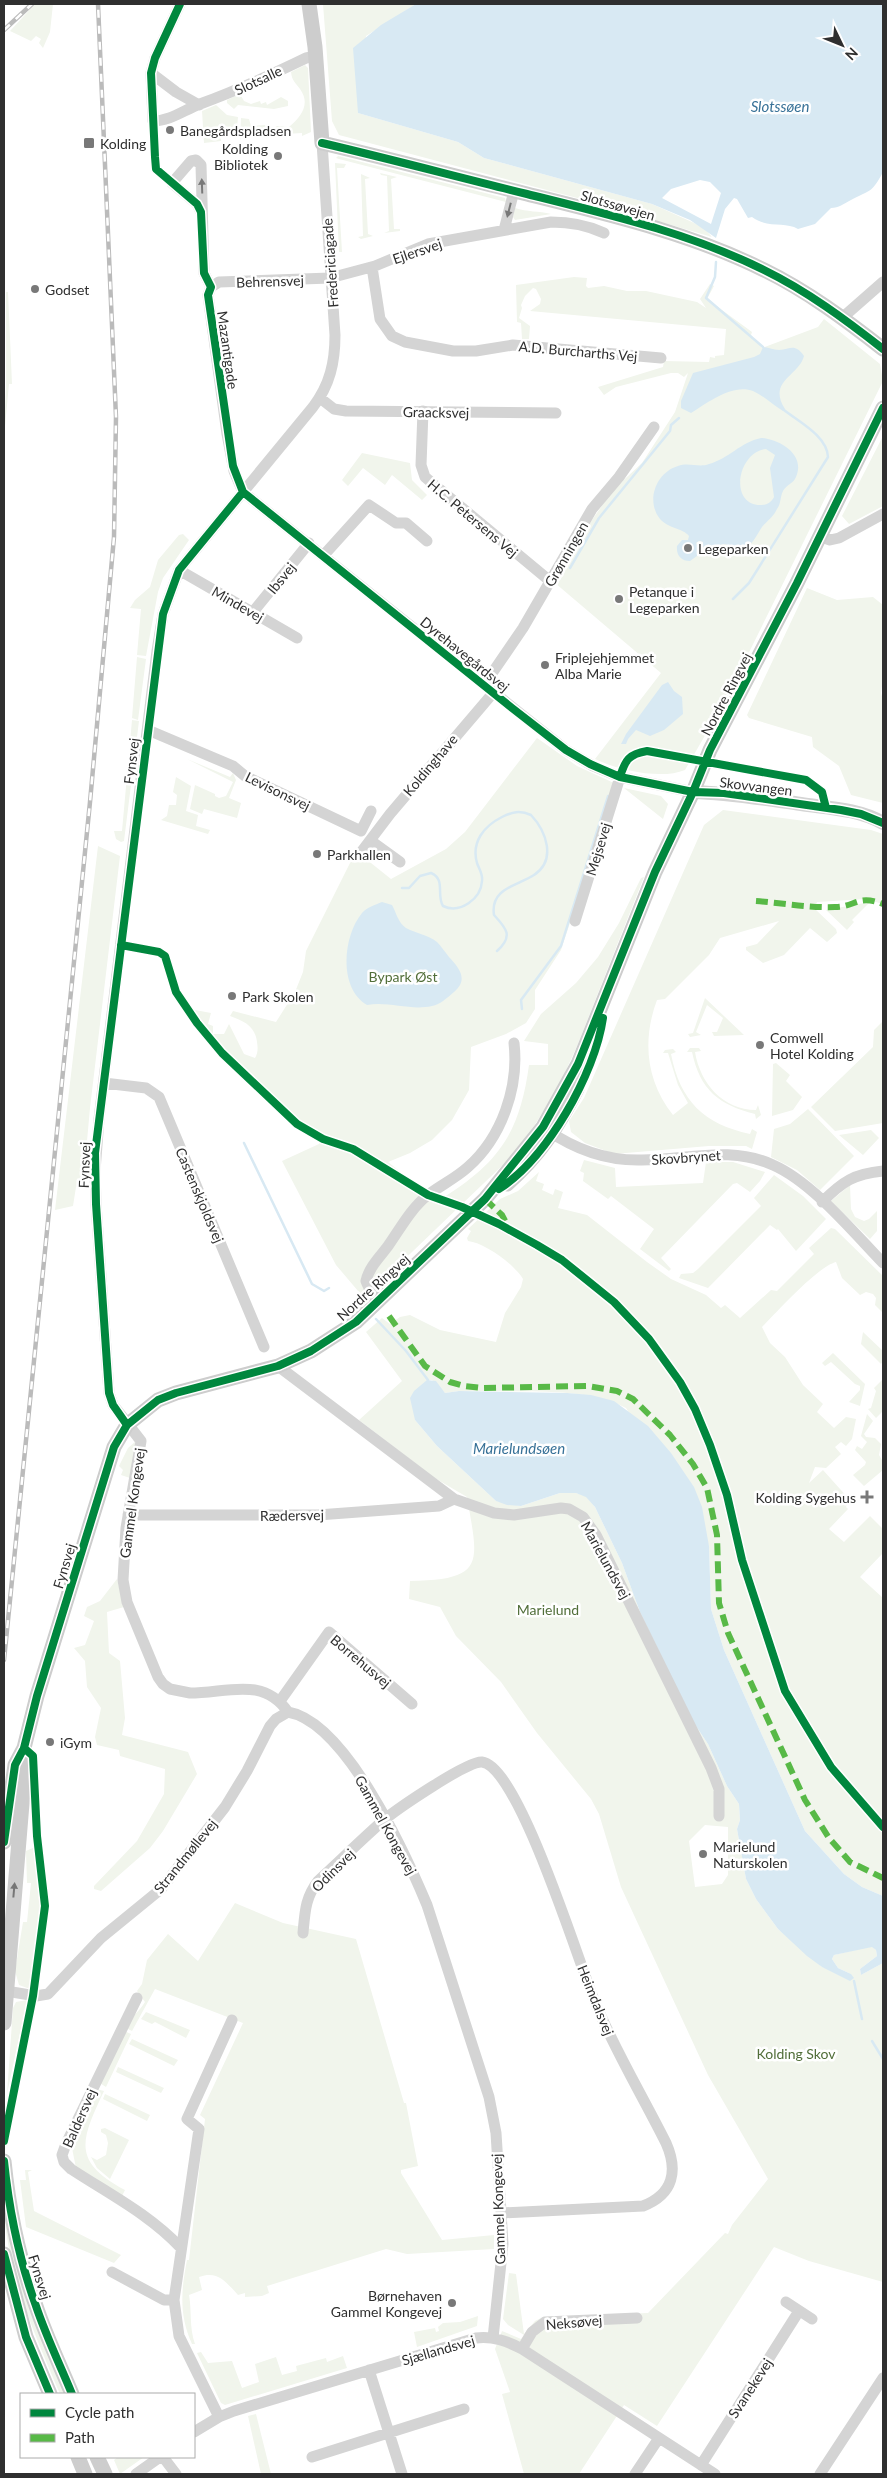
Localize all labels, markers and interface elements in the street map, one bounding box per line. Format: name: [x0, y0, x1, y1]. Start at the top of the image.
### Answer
north arrow: [817, 20, 867, 70]
text: N: [842, 44, 862, 64]
street label: Slotsalle: [231, 62, 285, 98]
water label: Slotssøen: [751, 97, 809, 115]
place label: Banegårdspladsen: [180, 122, 291, 139]
marker: Banegårdspladsen: [164, 124, 176, 136]
place label: Kolding: [100, 135, 146, 152]
marker: Kolding: [82, 136, 96, 150]
place label: Kolding Bibliotek: [214, 140, 269, 173]
marker: Kolding Bibliotek: [272, 150, 284, 162]
one-way arrow: [197, 178, 205, 194]
street label: Slotssøvejen: [579, 186, 657, 224]
one-way arrow: [505, 203, 513, 218]
street label: Fredericiagade: [318, 218, 342, 308]
street label: Ejlersvej: [390, 235, 444, 267]
street label: Behrensvej: [236, 271, 304, 291]
place label: Godset: [45, 281, 89, 298]
marker: Godset: [29, 283, 41, 295]
street label: Mazantigade: [214, 310, 242, 390]
street label: A.D. Burcharths Vej: [518, 337, 638, 365]
street label: Graacksvej: [403, 403, 469, 421]
street label: H.C. Petersens Vej: [425, 475, 521, 561]
street label: Grønningen: [541, 519, 591, 589]
place label: Legeparken: [698, 540, 768, 557]
marker: Legeparken: [682, 542, 694, 554]
street label: Ibsvej: [263, 559, 299, 597]
street label: Mindevej: [209, 582, 267, 626]
place label: Petanque i Legeparken: [629, 583, 699, 616]
marker: Petanque i Legeparken: [613, 593, 625, 605]
street label: Dyrehavegårdsvej: [417, 613, 513, 695]
place label: Friplejehjemmet Alba Marie: [555, 649, 654, 682]
street label: Nordre Ringvej: [697, 649, 755, 739]
marker: Friplejehjemmet Alba Marie: [539, 659, 551, 671]
street label: Koldinghave: [399, 731, 461, 799]
street label: Fynsvej: [120, 737, 142, 785]
street label: Levisonsvej: [243, 768, 313, 814]
street label: Skovvangen: [719, 773, 793, 799]
street label: Mejsevej: [582, 820, 614, 878]
place label: Parkhallen: [327, 846, 391, 863]
marker: Parkhallen: [311, 848, 323, 860]
park label: Bypark Øst: [369, 968, 437, 985]
place label: Park Skolen: [242, 988, 314, 1005]
marker: Park Skolen: [226, 990, 238, 1002]
place label: Comwell Hotel Kolding: [770, 1029, 854, 1062]
marker: Comwell Hotel Kolding: [754, 1039, 766, 1051]
street label: Fynsvej: [75, 1141, 93, 1189]
street label: Castenskjoldsvej: [172, 1145, 228, 1245]
street label: Skovbrynet: [651, 1146, 721, 1168]
street label: Nordre Ringvej: [333, 1250, 413, 1324]
water label: Marielundsøen: [473, 1439, 565, 1457]
street label: Gammel Kongevej: [116, 1447, 148, 1559]
place label: Kolding Sygehus: [756, 1489, 856, 1506]
marker: Kolding Sygehus: [860, 1490, 874, 1504]
street label: Rædersvej: [260, 1506, 324, 1524]
street label: Marielundsvej: [578, 1518, 634, 1602]
street label: Fynsvej: [49, 1541, 79, 1591]
park label: Marielund: [517, 1601, 579, 1618]
street label: Borrehusvej: [327, 1631, 395, 1691]
place label: iGym: [60, 1734, 92, 1751]
marker: iGym: [44, 1736, 56, 1748]
street label: Gammel Kongevej: [352, 1772, 420, 1878]
street label: Strandmøllevej: [150, 1815, 220, 1897]
place label: Marielund Naturskolen: [713, 1838, 787, 1871]
street label: Odinsvej: [308, 1845, 358, 1895]
marker: Marielund Naturskolen: [697, 1848, 709, 1860]
one-way arrow: [11, 1882, 19, 1898]
street label: Heimdalsvej: [574, 1962, 618, 2038]
park label: Kolding Skov: [756, 2045, 836, 2062]
street label: Baldersvej: [58, 2086, 100, 2150]
street label: Gammel Kongevej: [488, 2153, 508, 2265]
street label: Fynsvej: [25, 2252, 55, 2302]
place label: Børnehaven Gammel Kongevej: [331, 2287, 442, 2320]
marker: Børnehaven Gammel Kongevej: [446, 2297, 458, 2309]
street label: Neksøvej: [545, 2311, 603, 2333]
street label: Sjællandsvej: [400, 2331, 476, 2369]
street label: Svanekevej: [724, 2355, 776, 2421]
legend: [20, 2393, 195, 2458]
text: Cycle path: [65, 2403, 134, 2421]
text: Path: [65, 2428, 95, 2446]

